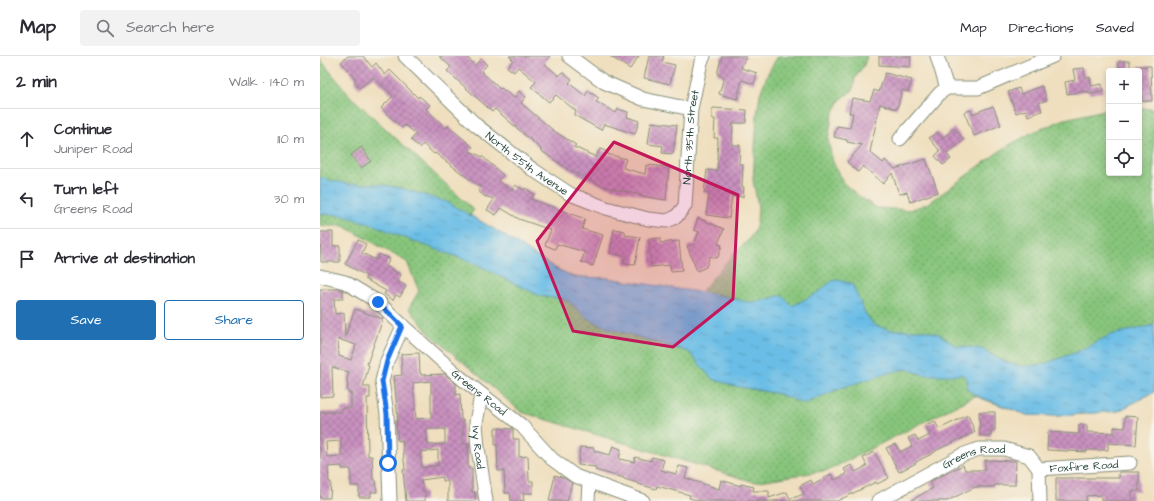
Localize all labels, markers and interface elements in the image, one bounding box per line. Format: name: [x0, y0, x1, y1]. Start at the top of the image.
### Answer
search box: [80, 10, 360, 46]
text: Map: [20, 14, 56, 41]
icon: search: [94, 17, 116, 39]
text: Search here: [126, 17, 215, 38]
text: Map: [960, 18, 987, 38]
text: Directions: [1009, 18, 1074, 38]
text: Saved: [1096, 18, 1134, 38]
map controls: [1106, 68, 1142, 176]
button: +: [1106, 68, 1142, 104]
text: 2 min: [16, 70, 57, 94]
text: Walk · 140 m: [229, 73, 304, 91]
street label: North 35th Street: [679, 88, 703, 185]
button: −: [1106, 104, 1142, 140]
text: Continue: [54, 119, 112, 140]
icon: ahead: [16, 128, 38, 150]
street label: North 55th Avenue: [482, 128, 571, 199]
text: 110 m: [277, 130, 304, 148]
text: Juniper Road: [54, 140, 132, 158]
button: locate: [1106, 140, 1142, 176]
text: Turn left: [54, 179, 118, 200]
icon: left: [16, 188, 38, 210]
text: 30 m: [274, 190, 304, 208]
text: Greens Road: [54, 200, 132, 218]
icon: arrive: [16, 248, 38, 270]
text: Arrive at destination: [54, 248, 195, 269]
route end: [369, 293, 387, 311]
button: Save: [16, 300, 156, 340]
button: Share: [164, 300, 304, 340]
street label: Greens Road: [448, 366, 510, 419]
street label: Ivy Road: [468, 425, 488, 470]
street label: Greens Road: [939, 442, 1006, 473]
route start: [379, 454, 397, 472]
street label: Foxfire Road: [1049, 457, 1119, 476]

